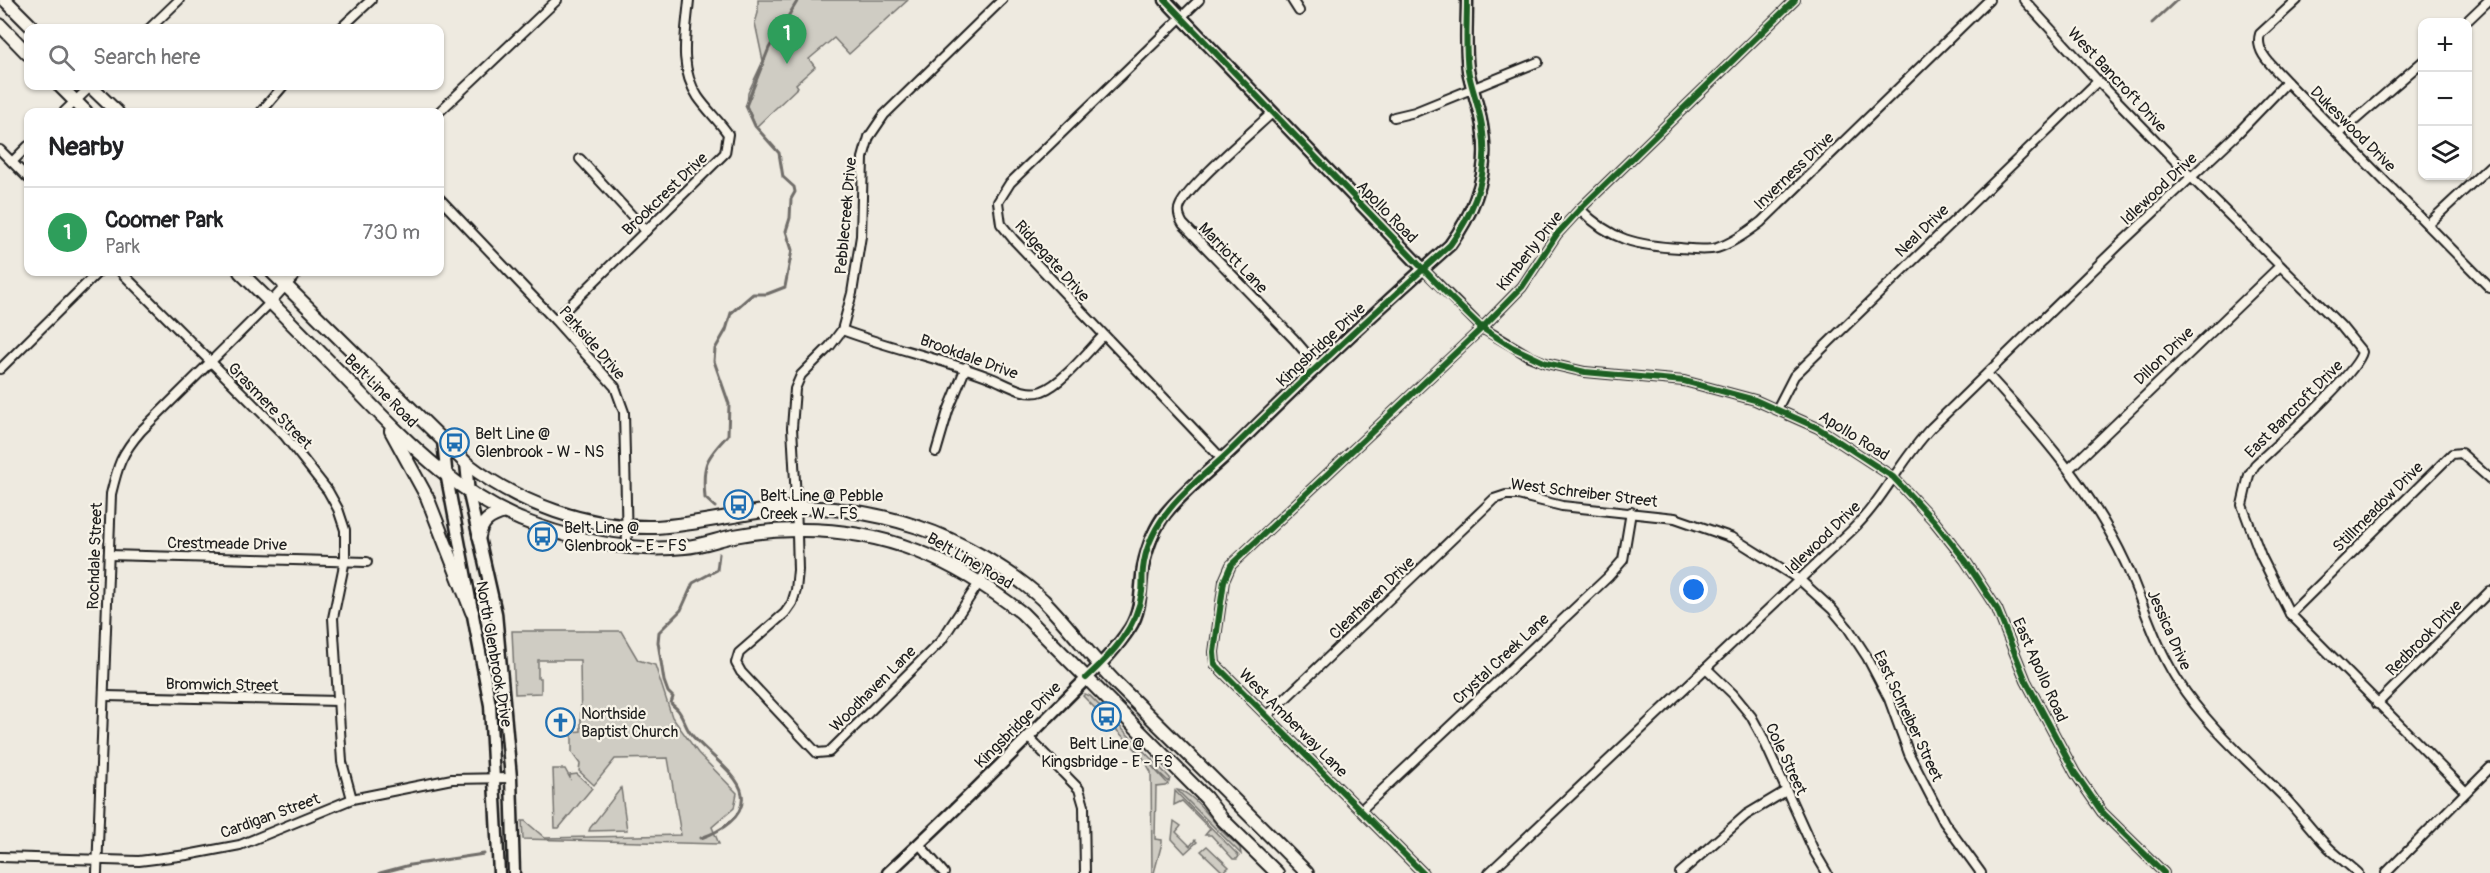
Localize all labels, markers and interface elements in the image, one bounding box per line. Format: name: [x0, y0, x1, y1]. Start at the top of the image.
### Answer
pin: 1: [768, 14, 806, 64]
map controls: [2418, 18, 2472, 180]
button: +: [2418, 18, 2472, 72]
street label: West Bancroft Drive: [2063, 23, 2171, 137]
search box: [24, 24, 444, 90]
icon: search: [45, 41, 78, 74]
text: Search here: [93, 43, 200, 71]
button: −: [2418, 72, 2472, 126]
street label: Dukeswood Drive: [2306, 82, 2400, 176]
button: layers: [2418, 126, 2472, 180]
street label: Inverness Drive: [1750, 128, 1838, 214]
text: Nearby: [48, 131, 124, 163]
street label: Brookcrest Drive: [618, 148, 712, 240]
street label: Idlewood Drive: [2117, 148, 2202, 230]
street label: Pebblecreek Drive: [831, 156, 861, 276]
street label: Apollo Road: [1352, 177, 1422, 247]
street label: Neal Drive: [1891, 200, 1953, 262]
text: Coomer Park: [105, 206, 223, 234]
street label: Kimberly Drive: [1493, 207, 1568, 295]
street label: Ridgegate Drive: [1010, 216, 1094, 306]
street label: Marriott Lane: [1194, 218, 1272, 298]
text: 1: [64, 220, 71, 245]
text: 730 m: [363, 220, 420, 245]
text: Park: [105, 234, 140, 259]
street label: Kingsbridge Drive: [1272, 299, 1370, 391]
street label: Parkside Drive: [554, 302, 630, 384]
street label: Dillon Drive: [2130, 322, 2198, 389]
street label: Brookdale Drive: [917, 330, 1021, 384]
street label: Belt Line Road: [340, 350, 422, 432]
street label: East Bancroft Drive: [2241, 356, 2347, 462]
street label: Grasmere Street: [224, 358, 317, 454]
street label: Apollo Road: [1815, 406, 1893, 466]
place label: Belt Line @ Glenbrook - W - NS: [475, 424, 604, 462]
bus stop icon: Belt Line @ Glenbrook - W - NS: [438, 427, 470, 459]
street label: Stillmeadow Drive: [2328, 457, 2428, 557]
street label: West Schreiber Street: [1509, 474, 1659, 512]
place label: Belt Line @ Pebble Creek - W - FS: [760, 486, 883, 524]
bus stop icon: Belt Line @ Pebble Creek - W - FS: [723, 489, 755, 521]
street label: Idlewood Drive: [1781, 497, 1865, 579]
street label: Rochdale Street: [83, 501, 107, 610]
place label: Belt Line @ Glenbrook - E - FS: [564, 518, 687, 556]
bus stop icon: Belt Line @ Glenbrook - E - FS: [527, 521, 559, 553]
street label: Belt Line Road: [923, 528, 1017, 594]
street label: Crestmeade Drive: [167, 533, 287, 555]
street label: Clearhaven Drive: [1325, 552, 1419, 644]
your location: [1679, 575, 1708, 604]
street label: North Glenbrook Drive: [471, 579, 517, 729]
street label: Jessica Drive: [2142, 587, 2196, 673]
street label: Redbrook Drive: [2382, 596, 2466, 680]
street label: Crystal Creek Lane: [1449, 609, 1554, 709]
street label: East Apollo Road: [2008, 615, 2072, 725]
street label: Woodhaven Lane: [826, 642, 920, 736]
street label: East Schreiber Street: [1869, 647, 1947, 785]
street label: West Amberway Lane: [1234, 664, 1352, 782]
street label: Bromwich Street: [165, 674, 279, 696]
street label: Kingsbridge Drive: [971, 677, 1066, 772]
bus stop icon: Belt Line @ Kingsbridge - E - FS: [1091, 700, 1123, 732]
place label: Northside Baptist Church: [581, 704, 678, 742]
church icon: Northside Baptist Church: [544, 707, 576, 739]
street label: Cole Street: [1761, 720, 1812, 799]
place label: Belt Line @ Kingsbridge - E - FS: [1041, 734, 1173, 772]
street label: Cardigan Street: [218, 789, 323, 843]

